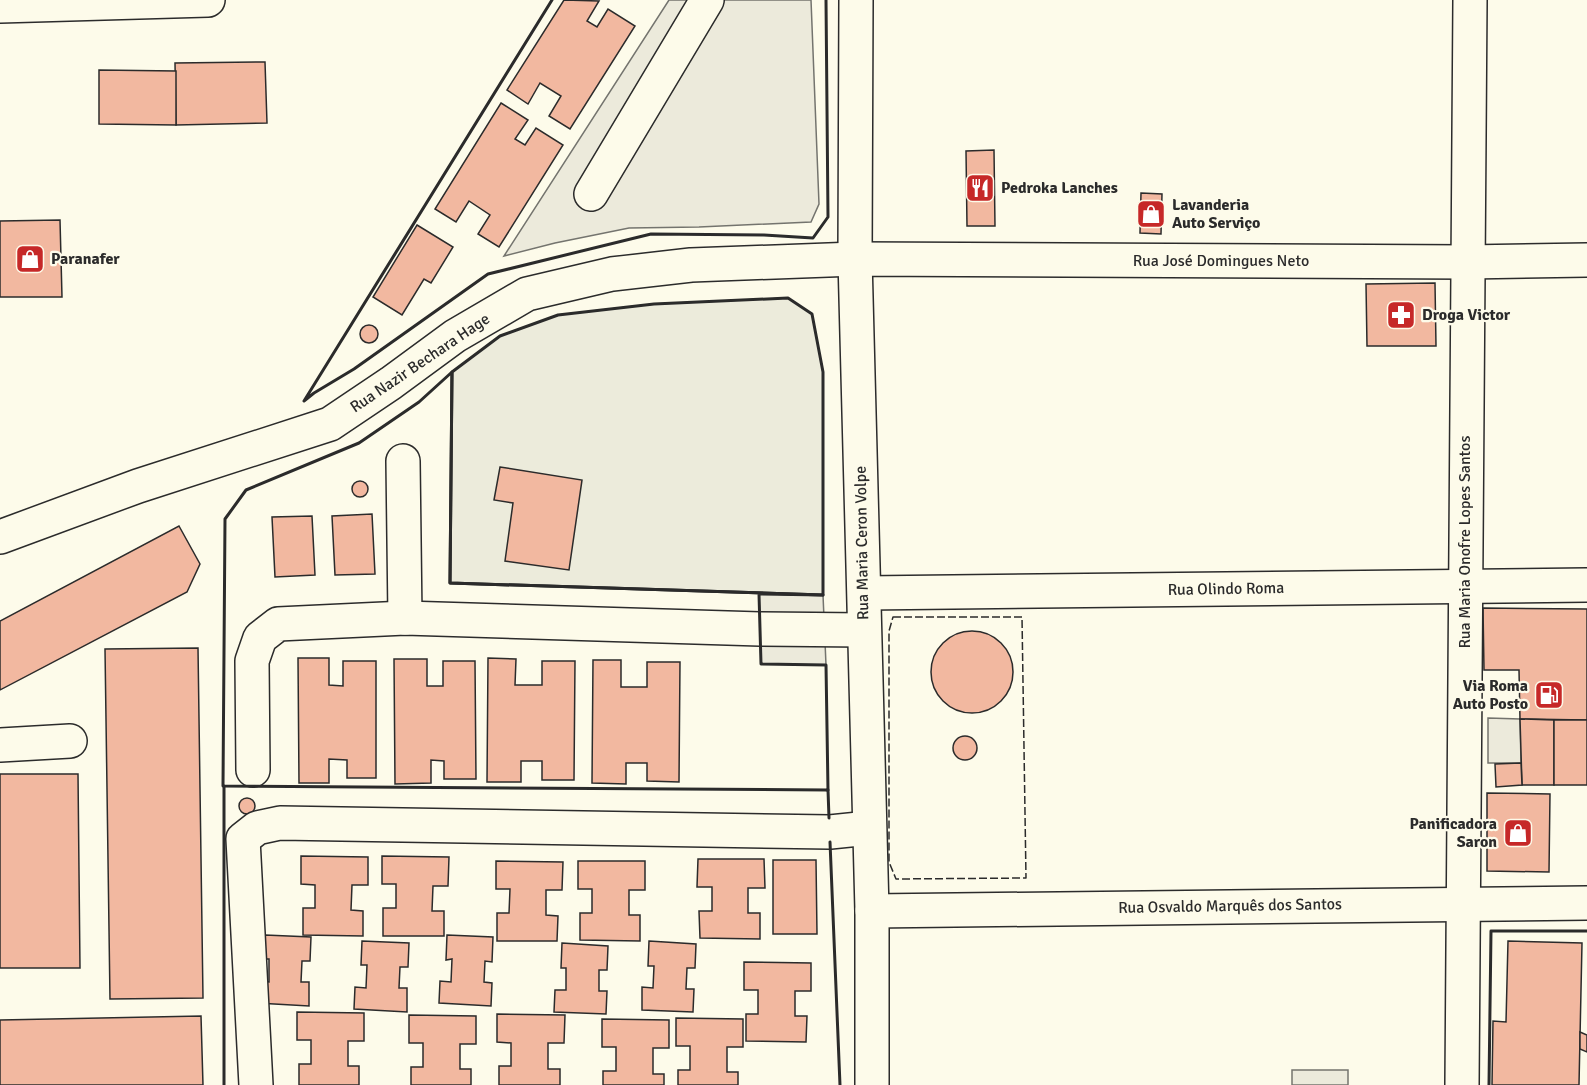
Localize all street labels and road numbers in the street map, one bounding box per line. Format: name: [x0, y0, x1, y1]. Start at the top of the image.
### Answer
street label: Rua José Domingues Neto: [1133, 251, 1309, 271]
street label: Rua Nazir Bechara Hage: [346, 309, 494, 417]
street label: Rua Maria Onofre Lopes Santos: [1455, 436, 1475, 648]
street label: Rua Maria Ceron Volpe: [851, 466, 873, 620]
street label: Rua Olindo Roma: [1167, 578, 1285, 600]
street label: Rua Osvaldo Marquês dos Santos: [1118, 894, 1342, 918]

